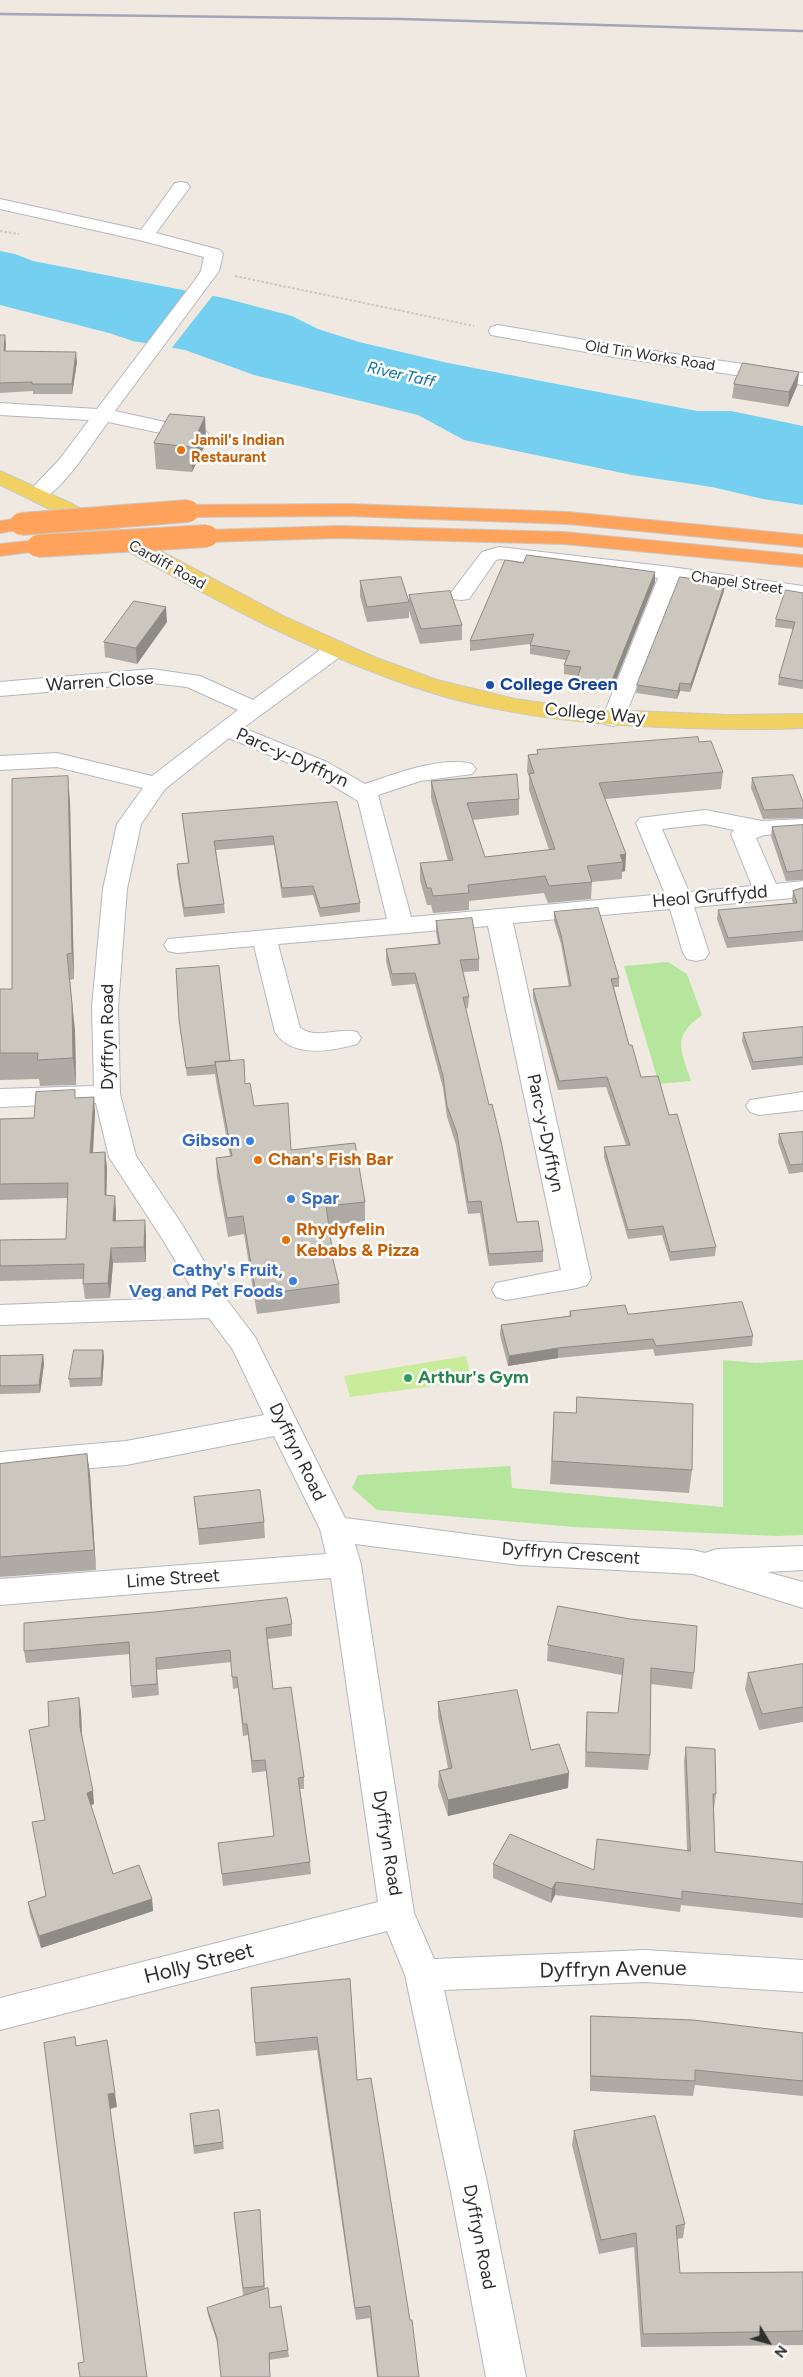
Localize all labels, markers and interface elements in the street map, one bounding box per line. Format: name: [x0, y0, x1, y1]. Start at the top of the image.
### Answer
street label: Old Tin Works Road: [584, 337, 716, 375]
water label: River Taff: [365, 358, 437, 392]
place label: Jamil's Indian Restaurant: [191, 432, 284, 467]
marker: Jamil's Indian Restaurant: [175, 444, 187, 456]
street label: Cardiff Road: [125, 536, 209, 594]
street label: Chapel Street: [690, 568, 784, 598]
street label: Warren Close: [45, 667, 155, 697]
place label: College Green: [500, 674, 618, 696]
marker: College Green: [484, 679, 496, 691]
street label: College Way: [544, 699, 646, 729]
street label: Parc-y-Dyffryn: [233, 724, 351, 792]
street label: Heol Gruffydd: [651, 881, 769, 913]
street label: Dyffryn Road: [97, 984, 119, 1090]
street label: Parc-y-Dyffryn: [522, 1072, 568, 1194]
place label: Gibson: [182, 1130, 240, 1152]
marker: Gibson: [244, 1135, 256, 1147]
place label: Chan's Fish Bar: [268, 1149, 393, 1171]
marker: Chan's Fish Bar: [252, 1154, 264, 1166]
place label: Spar: [301, 1188, 339, 1210]
marker: Spar: [285, 1193, 297, 1205]
place label: Rhydyfelin Kebabs & Pizza: [296, 1219, 419, 1262]
marker: Rhydyfelin Kebabs & Pizza: [280, 1234, 292, 1246]
place label: Cathy's Fruit, Veg and Pet Foods: [129, 1260, 283, 1302]
marker: Cathy's Fruit, Veg and Pet Foods: [287, 1275, 299, 1287]
place label: Arthur's Gym: [418, 1367, 529, 1389]
marker: Arthur's Gym: [402, 1372, 414, 1384]
street label: Dyffryn Road: [264, 1399, 330, 1505]
street label: Dyffryn Crescent: [501, 1538, 641, 1570]
street label: Lime Street: [126, 1565, 220, 1593]
street label: Dyffryn Road: [368, 1789, 406, 1897]
street label: Holly Street: [142, 1938, 256, 1990]
street label: Dyffryn Avenue: [539, 1956, 687, 1984]
street label: Dyffryn Road: [458, 2183, 500, 2291]
north arrow: [743, 2317, 793, 2367]
text: N: [770, 2342, 790, 2361]

